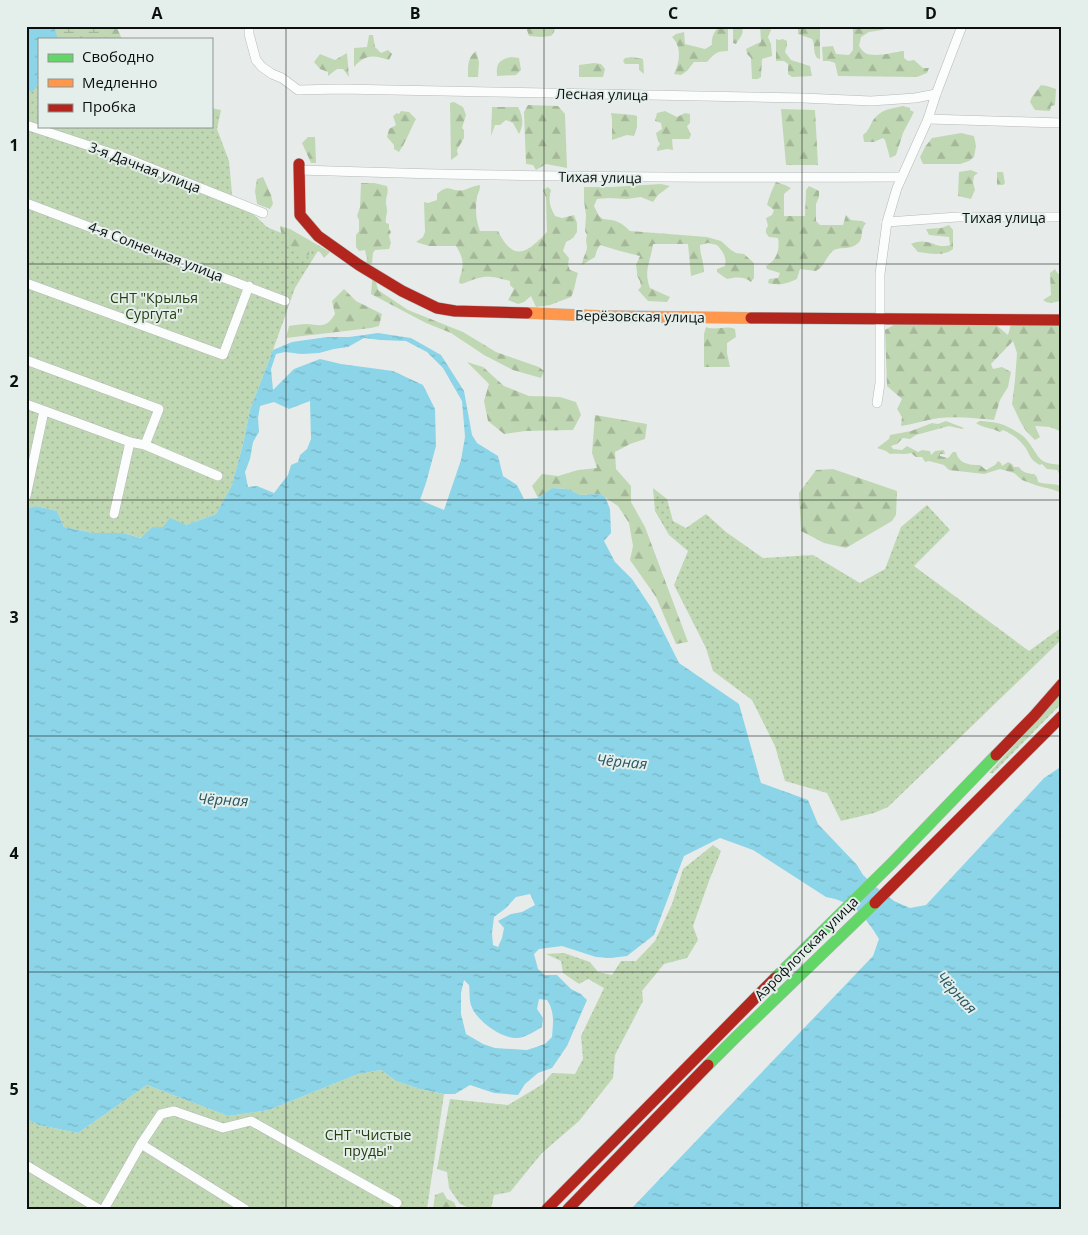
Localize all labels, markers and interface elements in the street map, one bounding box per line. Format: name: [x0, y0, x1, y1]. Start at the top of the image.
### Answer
text: A: [151, 2, 163, 24]
text: B: [410, 2, 420, 24]
text: C: [668, 2, 678, 24]
text: D: [925, 2, 937, 24]
legend: [38, 38, 212, 128]
text: Свободно: [82, 46, 154, 66]
text: Медленно: [82, 72, 158, 92]
street label: Лесная улица: [555, 84, 649, 104]
text: Пробка: [82, 96, 136, 116]
text: 1: [9, 134, 19, 156]
street label: 3-я Дачная улица: [86, 137, 204, 197]
street label: Тихая улица: [558, 167, 642, 187]
street label: Тихая улица: [962, 208, 1046, 227]
street label: 4-я Солнечная улица: [86, 217, 226, 285]
park label: CНТ "Крылья Сургута": [110, 288, 198, 323]
street label: Берёзовская улица: [575, 305, 705, 327]
text: 2: [9, 370, 19, 392]
text: 3: [9, 606, 19, 628]
water label: Чёрная: [596, 749, 648, 773]
water label: Чёрная: [197, 788, 249, 810]
text: 4: [9, 842, 19, 864]
street label: Аэрофлотская улица: [750, 892, 862, 1004]
water label: Чёрная: [932, 967, 982, 1018]
text: 5: [9, 1078, 19, 1100]
park label: СНТ "Чистые пруды": [325, 1125, 411, 1160]

